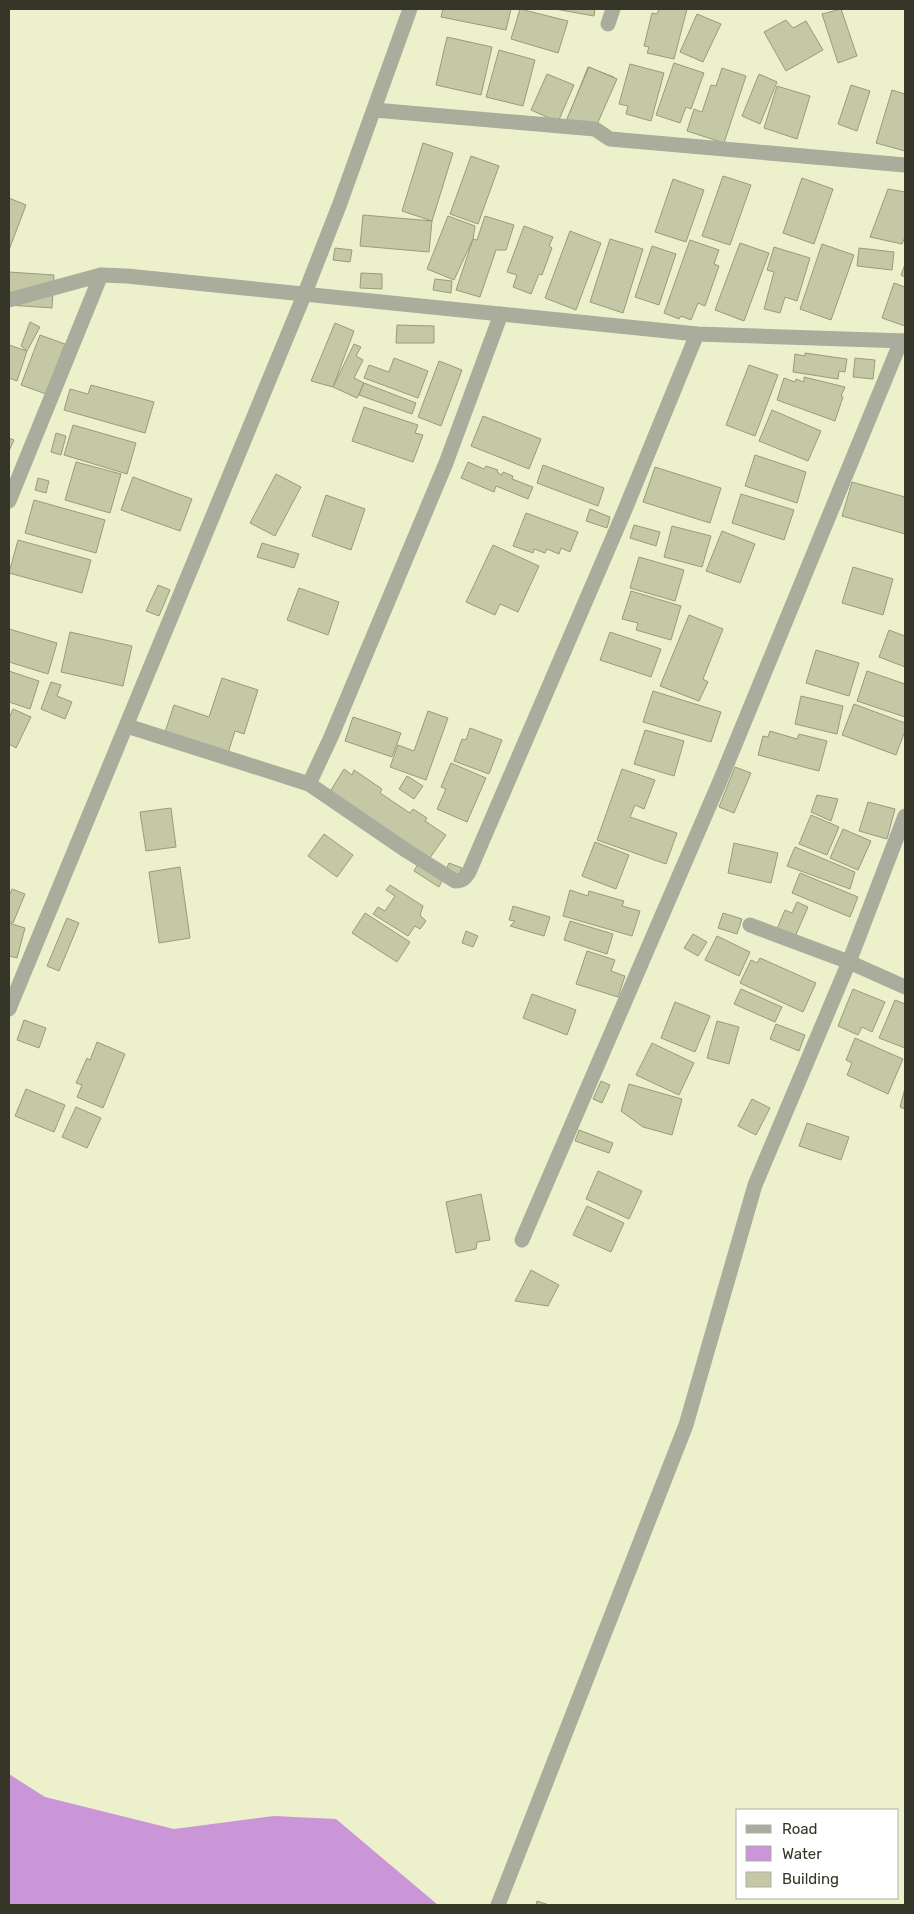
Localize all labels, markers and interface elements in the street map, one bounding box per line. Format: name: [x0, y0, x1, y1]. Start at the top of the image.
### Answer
legend: [736, 1809, 899, 1899]
text: Road: [782, 1820, 818, 1838]
text: Water: [782, 1845, 822, 1863]
text: Building: [782, 1870, 839, 1888]

